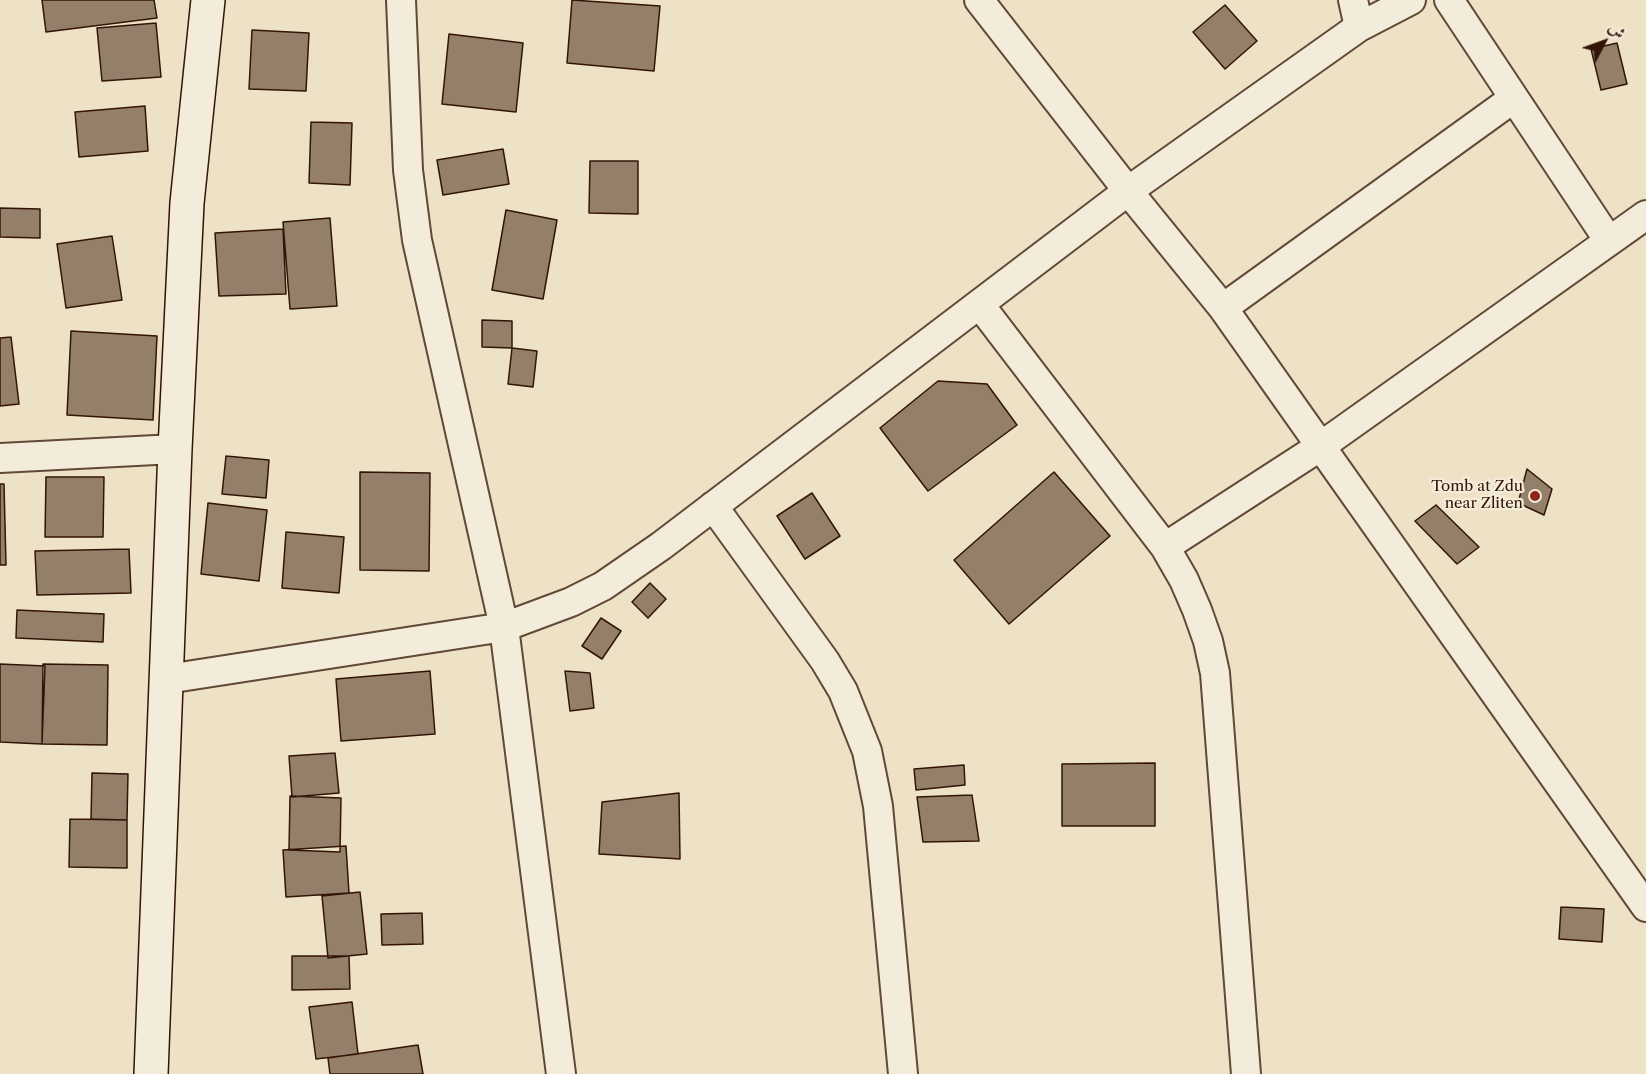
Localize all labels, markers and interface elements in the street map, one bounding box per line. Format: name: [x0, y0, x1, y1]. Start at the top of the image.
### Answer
north arrow: [1574, 12, 1634, 72]
text: ش: [1605, 18, 1630, 43]
place label: Tomb at Zdu near Zliten: [1431, 478, 1523, 513]
marker: Tomb at Zdu near Zliten: [1528, 489, 1542, 503]

